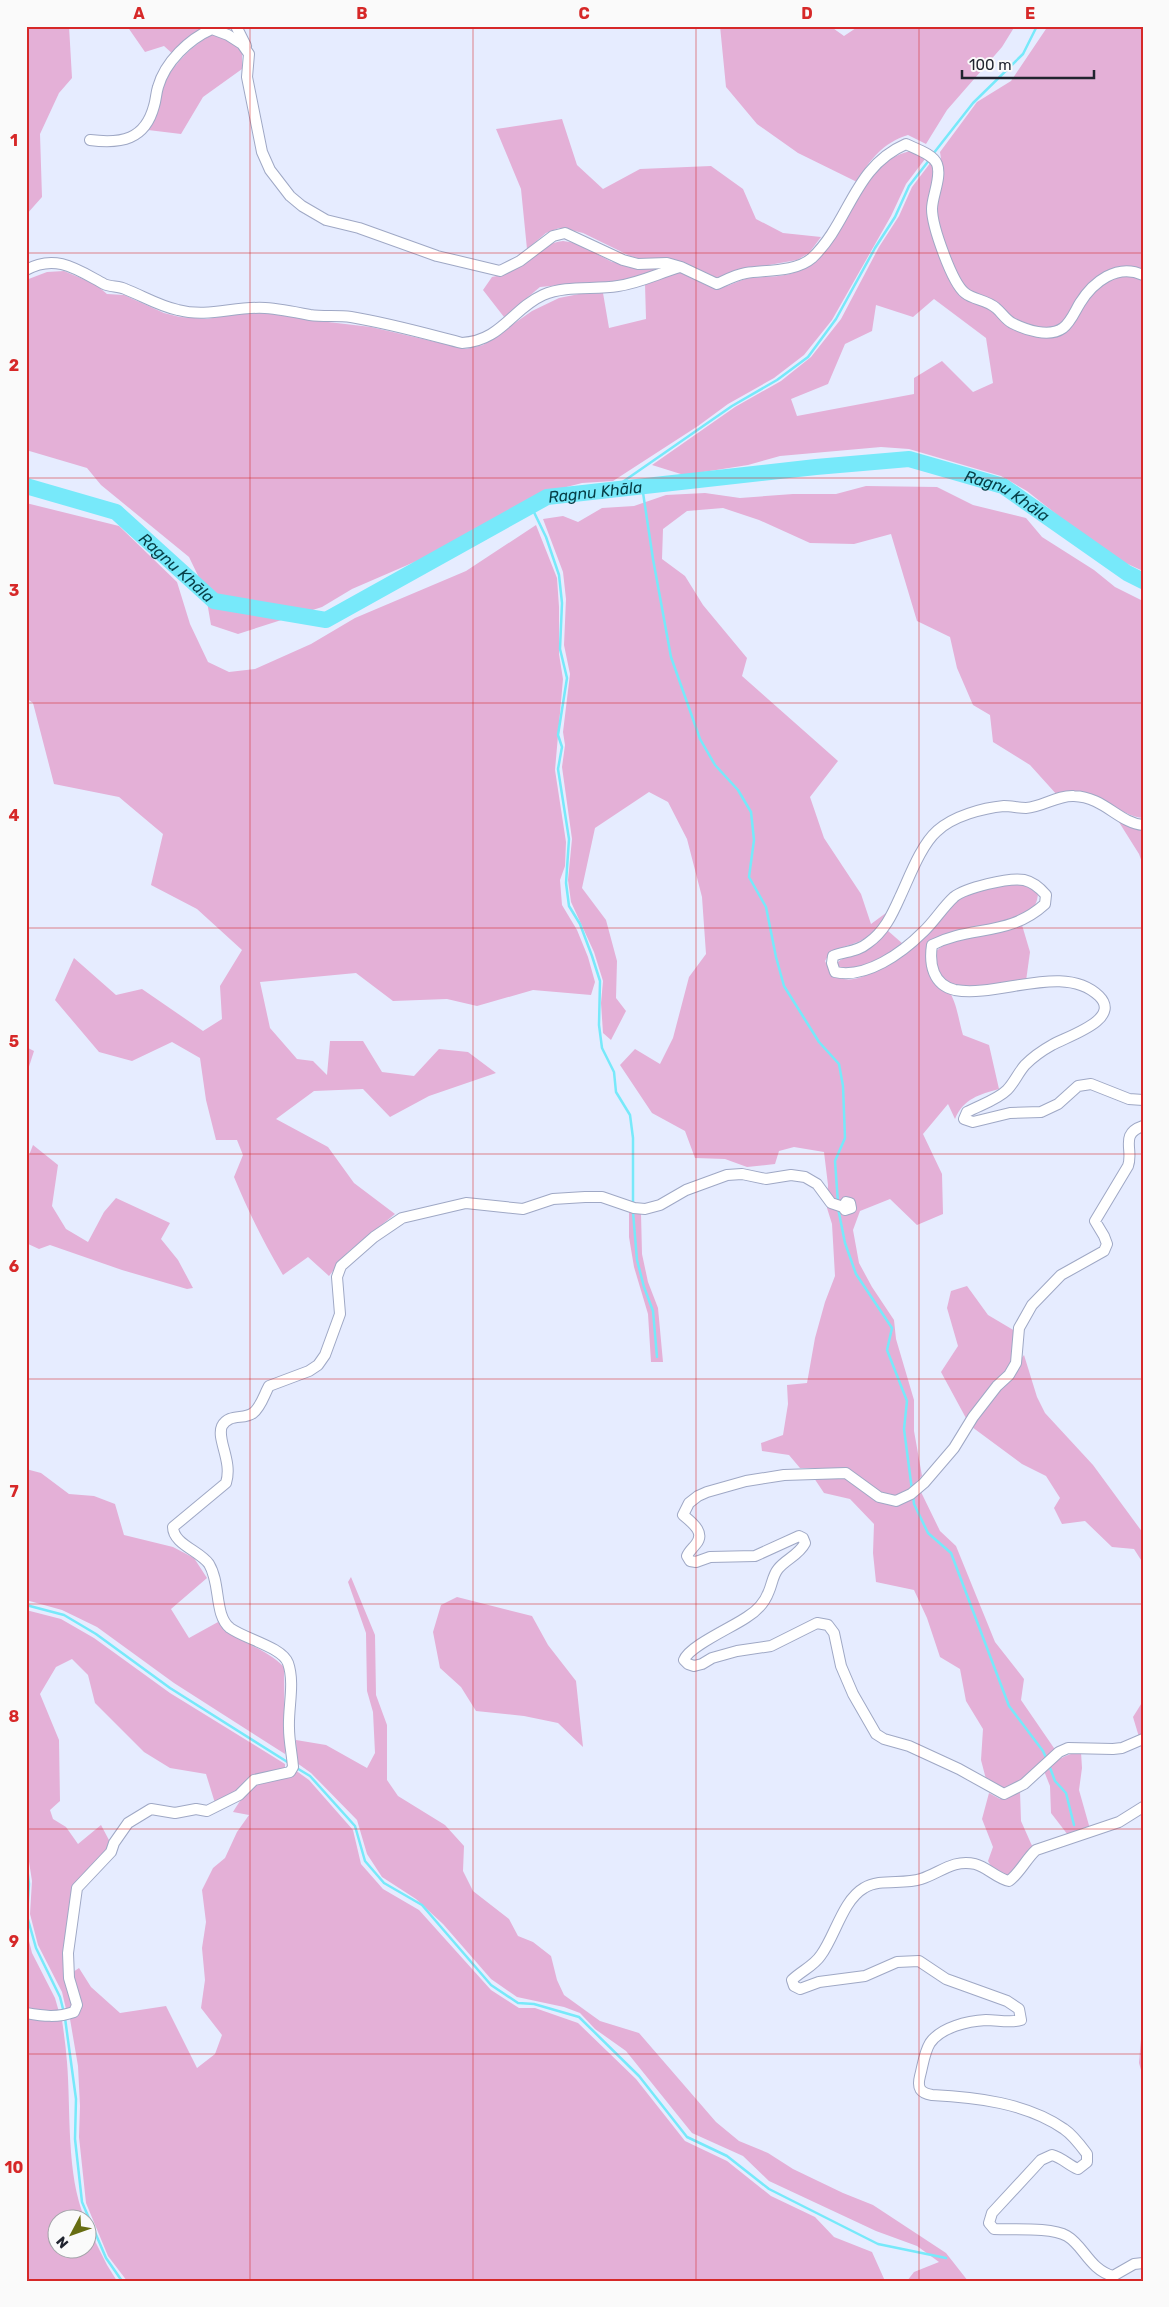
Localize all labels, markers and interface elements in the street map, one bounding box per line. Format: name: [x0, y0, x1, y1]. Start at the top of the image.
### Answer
text: A: [133, 4, 145, 23]
text: B: [356, 4, 368, 23]
text: C: [578, 4, 590, 23]
text: D: [801, 4, 813, 23]
text: E: [1025, 4, 1035, 23]
scale bar: [962, 48, 1094, 80]
text: 100 m: [969, 56, 1011, 74]
text: 1: [10, 131, 18, 150]
text: 2: [9, 356, 19, 375]
water label: Ragnu Khāla: [962, 466, 1053, 525]
water label: Ragnu Khāla: [547, 477, 643, 506]
water label: Ragnu Khāla: [136, 528, 218, 606]
text: 3: [9, 581, 19, 600]
text: 4: [9, 806, 20, 825]
text: 5: [9, 1032, 19, 1051]
text: 6: [9, 1257, 19, 1276]
text: 7: [9, 1482, 19, 1501]
text: 8: [9, 1707, 20, 1726]
text: 9: [9, 1932, 19, 1951]
text: 10: [5, 2158, 24, 2177]
north arrow: [48, 2210, 98, 2260]
text: N: [53, 2233, 72, 2252]

